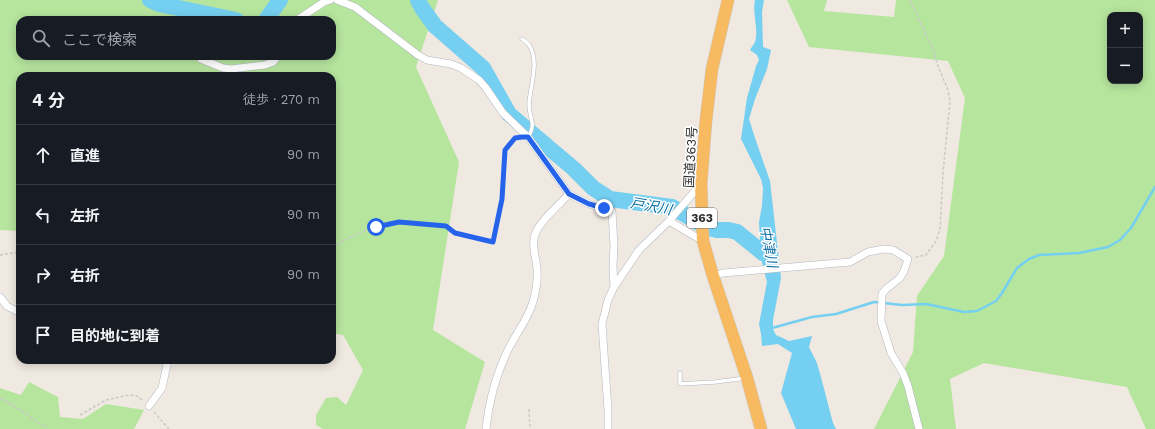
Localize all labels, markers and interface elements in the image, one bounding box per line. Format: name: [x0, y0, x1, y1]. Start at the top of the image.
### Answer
map controls: [1107, 12, 1143, 84]
button: +: [1107, 12, 1143, 48]
search box: [16, 16, 336, 60]
icon: search: [30, 27, 52, 49]
text: ここで検索: [62, 31, 137, 49]
button: −: [1107, 48, 1143, 84]
text: 4 分: [32, 90, 65, 110]
text: 徒歩 · 270 m: [243, 92, 320, 107]
street label: 国道363号: [681, 126, 700, 188]
icon: ahead: [32, 144, 54, 166]
text: 直進: [70, 147, 100, 165]
text: 90 m: [287, 147, 320, 162]
water label: 戸沢川: [629, 194, 675, 218]
route end: [595, 199, 613, 217]
icon: left: [32, 204, 54, 226]
text: 左折: [70, 207, 100, 225]
text: 90 m: [287, 207, 320, 222]
road number: 363: [687, 208, 717, 228]
route start: [367, 218, 385, 236]
water label: 中津川: [757, 225, 781, 271]
icon: right: [32, 264, 54, 286]
text: 右折: [70, 267, 100, 285]
text: 90 m: [287, 267, 320, 282]
icon: arrive: [32, 324, 54, 346]
text: 目的地に到着: [70, 327, 160, 345]

